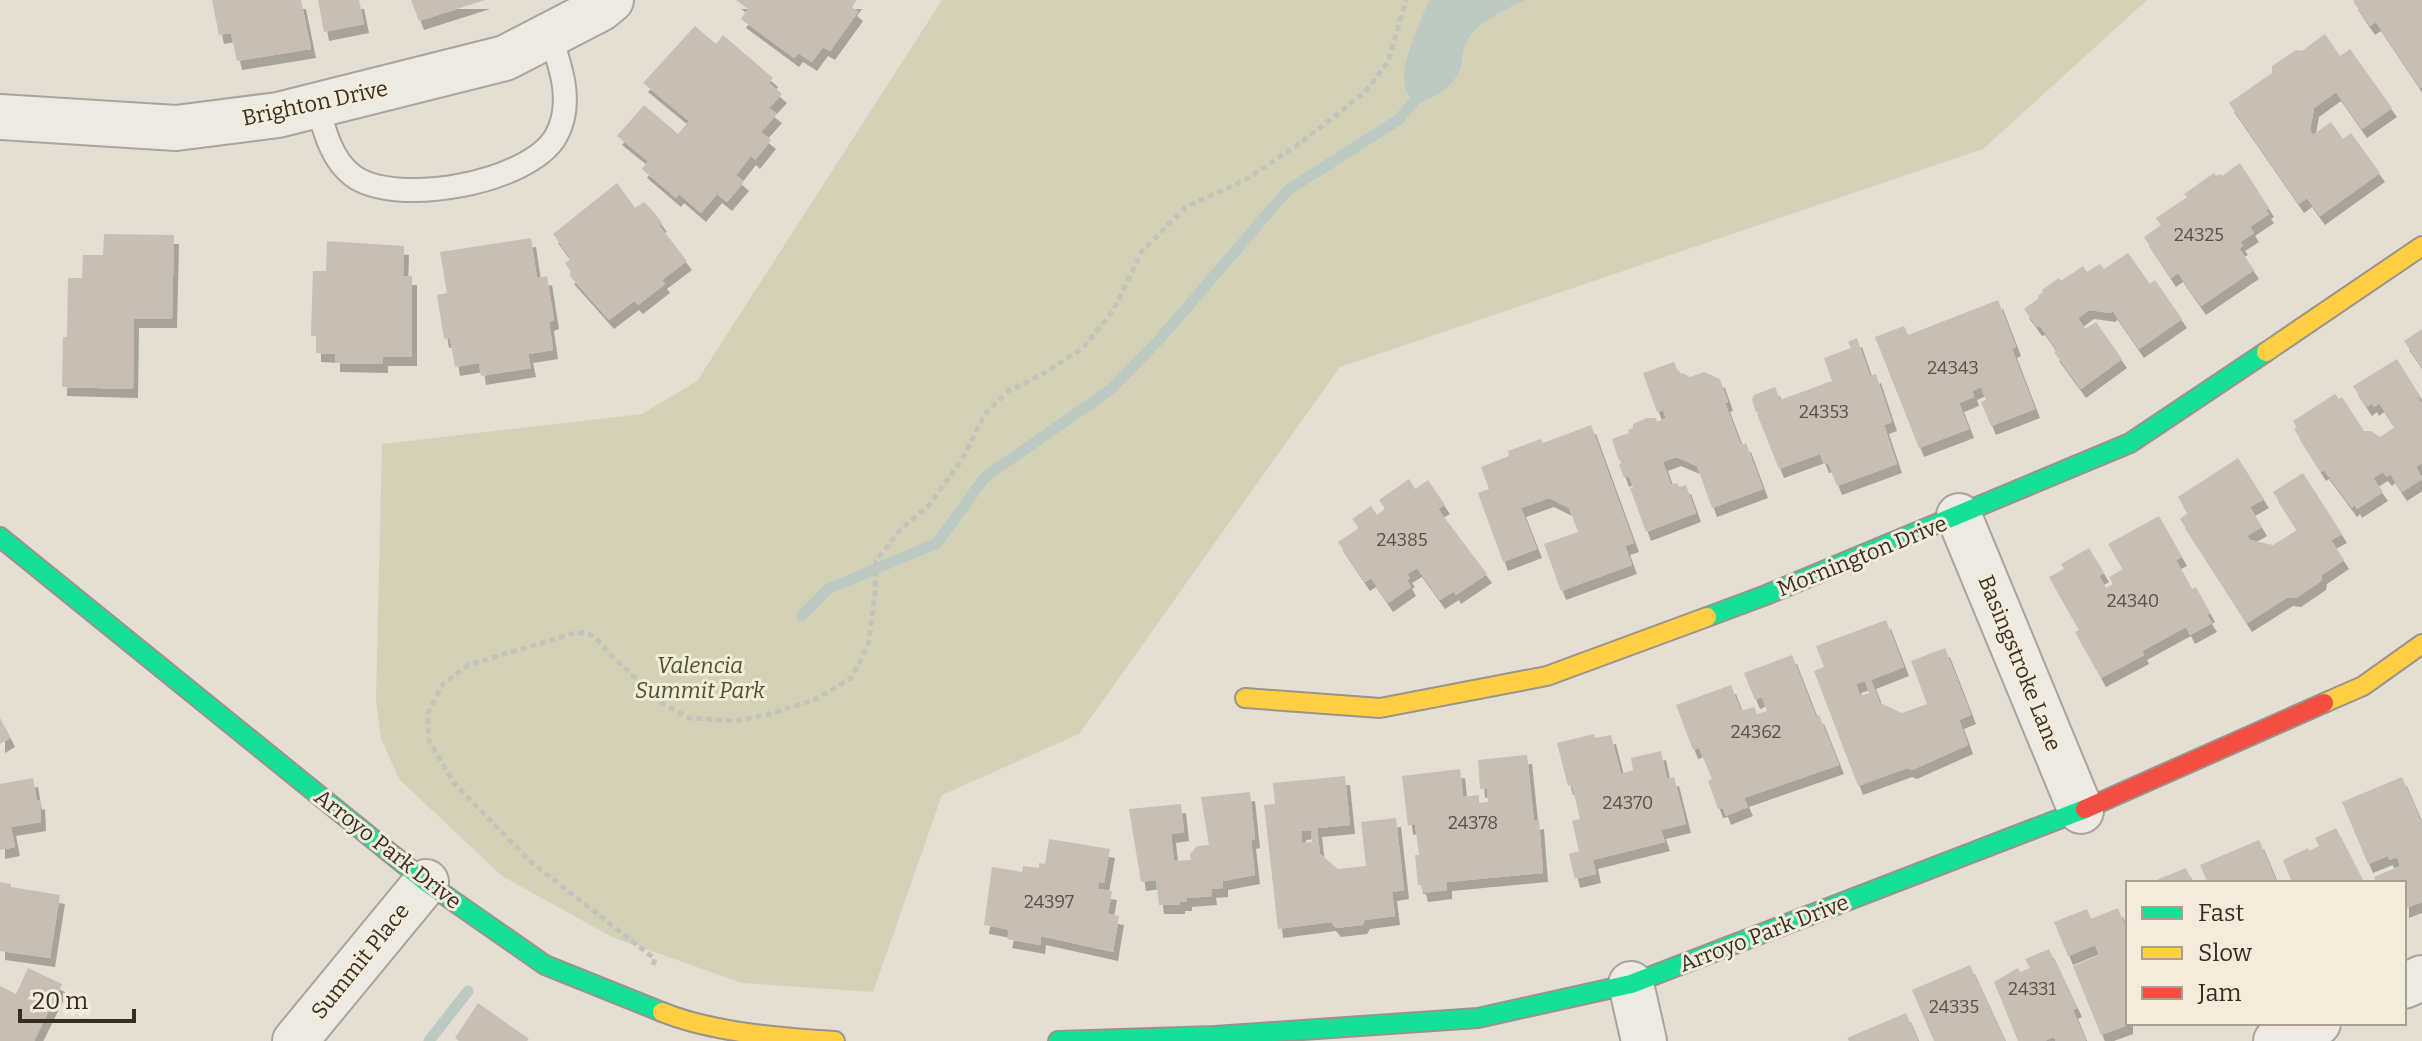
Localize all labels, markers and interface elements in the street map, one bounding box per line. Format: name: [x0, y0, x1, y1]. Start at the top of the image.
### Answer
street label: Brighton Drive: [240, 74, 390, 132]
house number: 24325: [2174, 224, 2224, 246]
house number: 24343: [1927, 357, 1979, 379]
house number: 24353: [1799, 401, 1849, 423]
street label: Mornington Drive: [1773, 510, 1951, 602]
house number: 24385: [1377, 529, 1428, 551]
street label: Basingstroke Lane: [1972, 571, 2068, 755]
house number: 24340: [2107, 590, 2159, 612]
park label: Valencia Summit Park: [635, 652, 766, 704]
house number: 24362: [1731, 721, 1781, 743]
street label: Arroyo Park Drive: [309, 783, 467, 915]
house number: 24370: [1603, 792, 1653, 814]
house number: 24378: [1448, 812, 1498, 834]
legend: [2126, 881, 2406, 1025]
street label: Arroyo Park Drive: [1675, 888, 1853, 978]
house number: 24397: [1024, 891, 1074, 913]
street label: Summit Place: [305, 898, 415, 1024]
text: Fast: [2198, 899, 2244, 927]
text: Slow: [2198, 939, 2253, 967]
scale bar: [20, 973, 134, 1023]
house number: 24331: [2008, 978, 2057, 1000]
text: Jam: [2197, 979, 2242, 1007]
text: 20 m: [32, 987, 88, 1015]
house number: 24335: [1929, 996, 1979, 1018]

